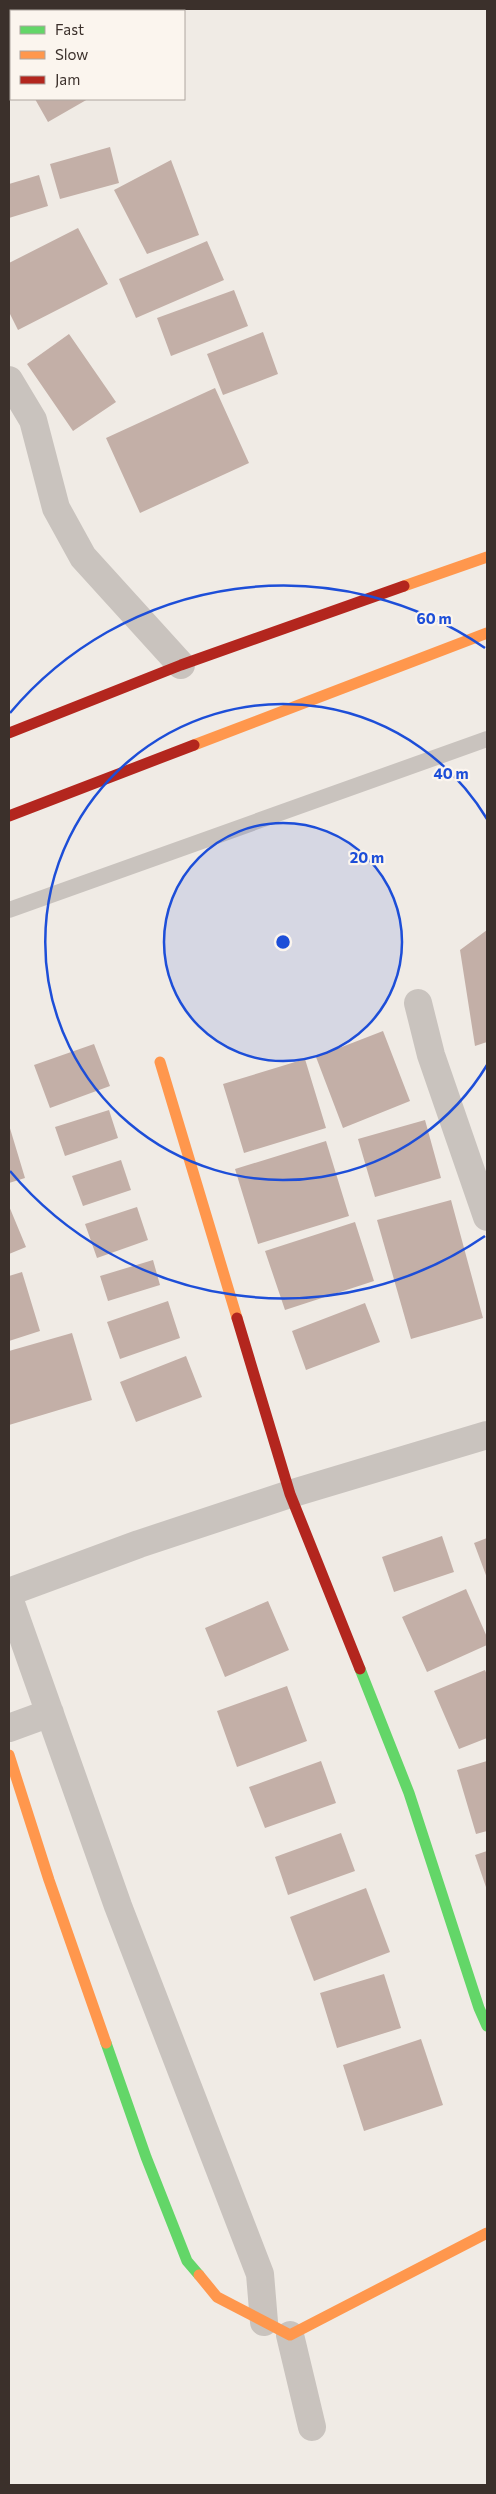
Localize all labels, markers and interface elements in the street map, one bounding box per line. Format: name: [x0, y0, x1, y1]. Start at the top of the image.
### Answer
legend: [10, 10, 185, 100]
text: Fast: [55, 20, 84, 38]
text: Slow: [55, 45, 88, 63]
text: Jam: [55, 70, 80, 88]
text: 60 m: [416, 609, 452, 627]
text: 40 m: [433, 764, 469, 782]
text: 20 m: [350, 848, 384, 866]
centre of rings: [274, 933, 292, 951]

